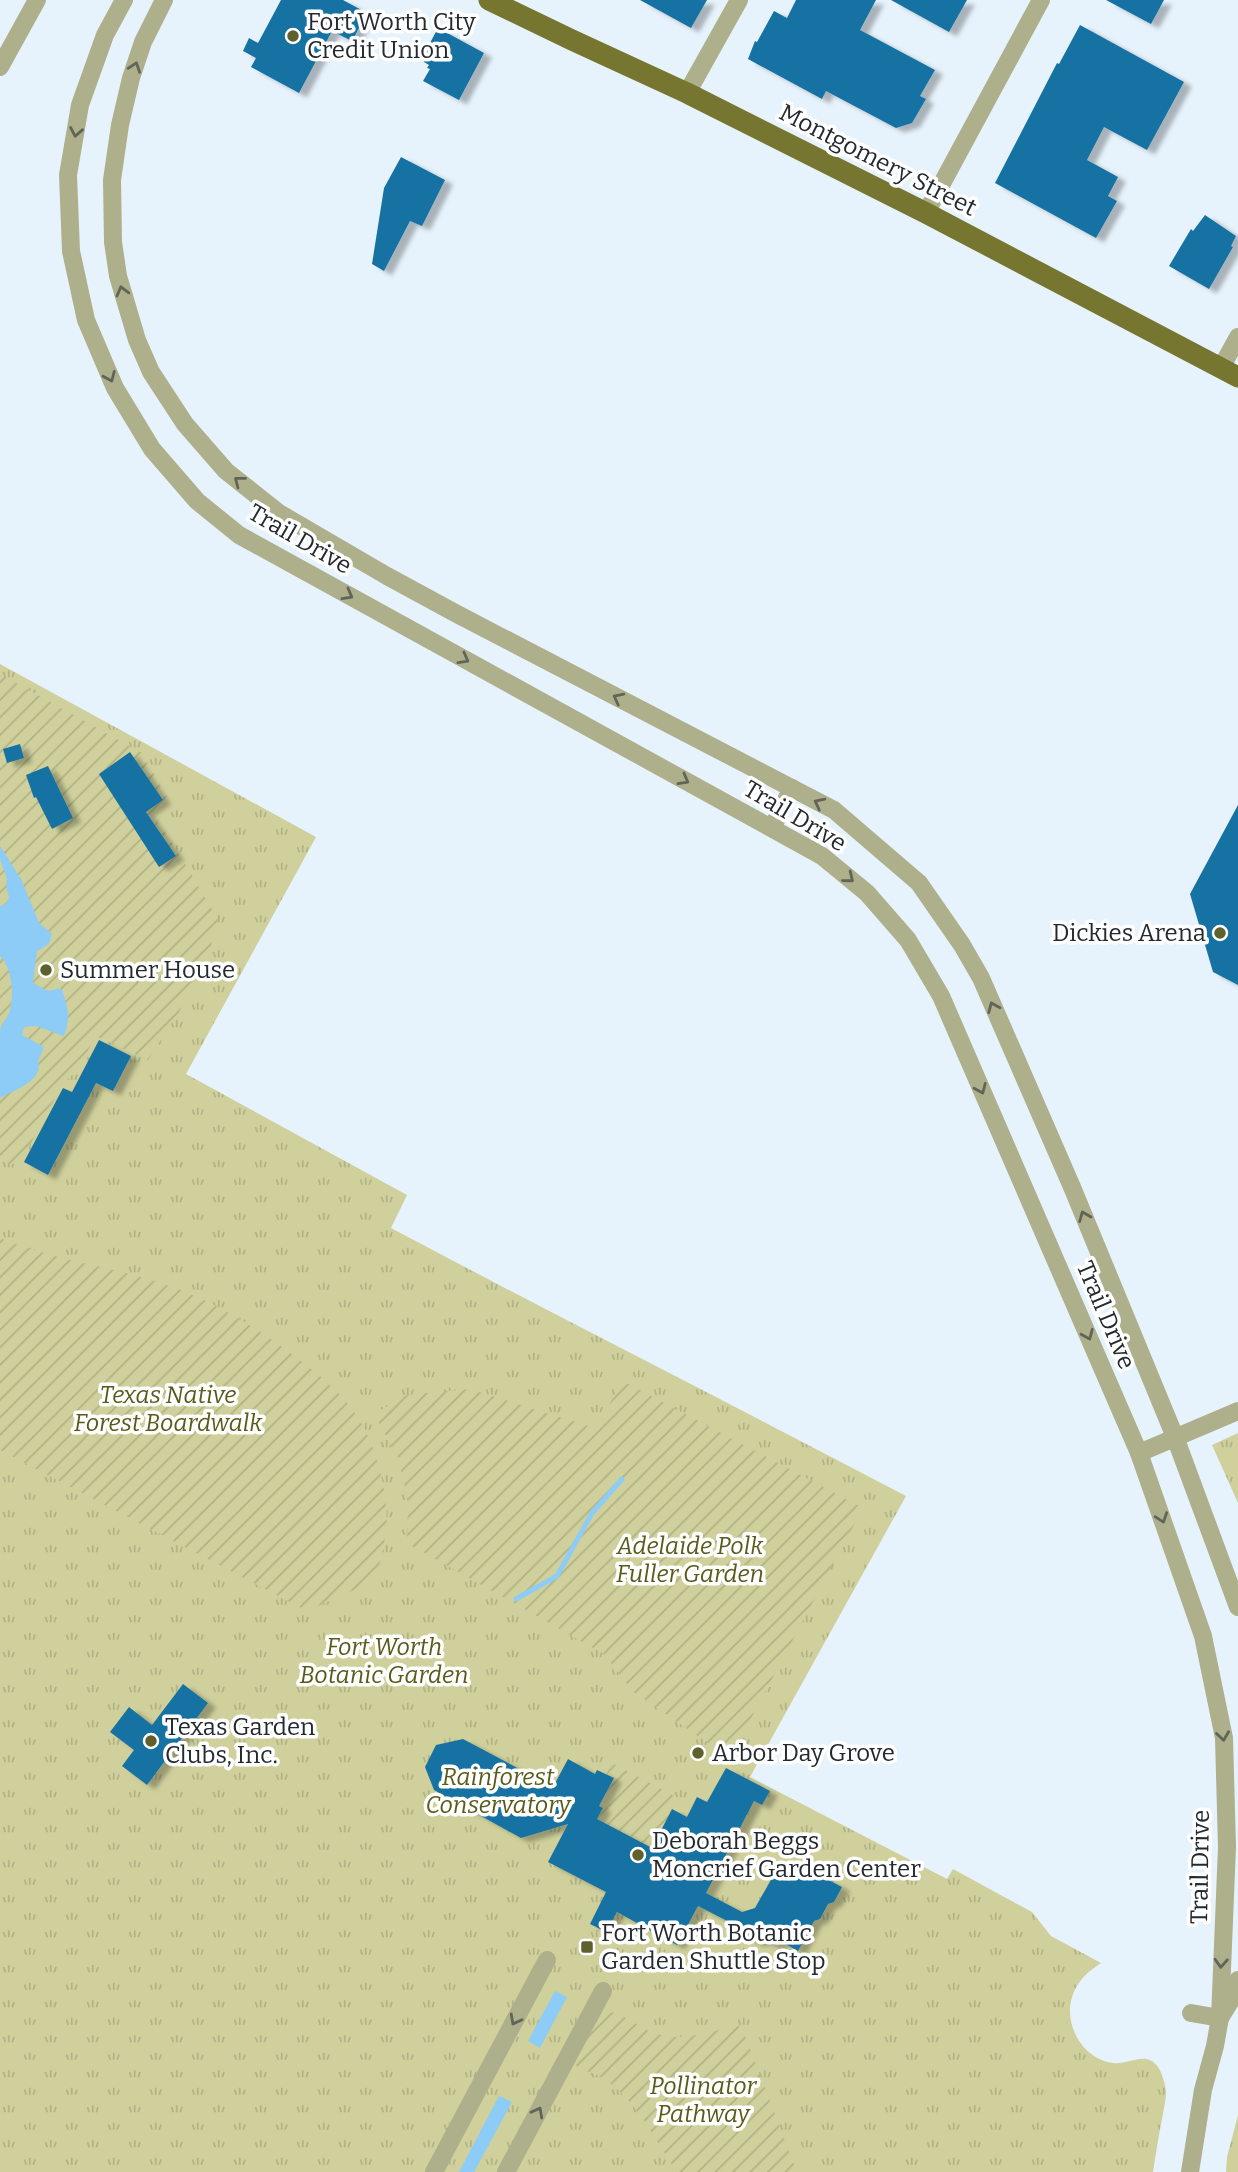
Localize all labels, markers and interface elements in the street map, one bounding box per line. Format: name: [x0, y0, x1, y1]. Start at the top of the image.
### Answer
place label: Fort Worth City Credit Union: [307, 8, 476, 64]
marker: Fort Worth City Credit Union: [285, 28, 301, 44]
one-way arrow: [127, 61, 141, 73]
street label: Montgomery Street: [775, 98, 982, 222]
one-way arrow: [69, 126, 84, 138]
one-way arrow: [116, 285, 130, 297]
one-way arrow: [102, 370, 116, 382]
one-way arrow: [235, 477, 247, 490]
street label: Trail Drive: [243, 498, 357, 580]
one-way arrow: [341, 587, 353, 601]
one-way arrow: [457, 651, 469, 664]
one-way arrow: [613, 692, 625, 706]
one-way arrow: [677, 772, 689, 785]
street label: Trail Drive: [739, 775, 851, 857]
one-way arrow: [814, 797, 827, 811]
one-way arrow: [842, 870, 854, 883]
place label: Dickies Arena: [1052, 919, 1206, 947]
marker: Dickies Arena: [1212, 925, 1228, 941]
place label: Summer House: [60, 956, 235, 984]
marker: Summer House: [38, 962, 54, 978]
one-way arrow: [988, 1002, 1002, 1014]
one-way arrow: [973, 1082, 987, 1095]
one-way arrow: [1078, 1210, 1092, 1222]
street label: Trail Drive: [1071, 1257, 1141, 1373]
one-way arrow: [1080, 1328, 1094, 1340]
park label: Texas Native Forest Boardwalk: [74, 1381, 263, 1437]
one-way arrow: [1154, 1511, 1168, 1523]
park label: Adelaide Polk Fuller Garden: [616, 1532, 764, 1588]
park label: Fort Worth Botanic Garden: [299, 1633, 469, 1689]
place label: Texas Garden Clubs, Inc.: [165, 1713, 315, 1769]
one-way arrow: [1215, 1730, 1230, 1742]
marker: Texas Garden Clubs, Inc.: [143, 1733, 159, 1749]
place label: Arbor Day Grove: [712, 1739, 895, 1767]
marker: Arbor Day Grove: [690, 1745, 706, 1761]
park label: Rainforest Conservatory: [425, 1763, 572, 1819]
street label: Trail Drive: [1185, 1810, 1215, 1924]
place label: Deborah Beggs Moncrief Garden Center: [652, 1827, 921, 1883]
marker: Deborah Beggs Moncrief Garden Center: [630, 1847, 646, 1863]
place label: Fort Worth Botanic Garden Shuttle Stop: [601, 1919, 826, 1975]
marker: Fort Worth Botanic Garden Shuttle Stop: [579, 1939, 595, 1955]
one-way arrow: [1214, 1958, 1229, 1969]
one-way arrow: [510, 2013, 523, 2025]
park label: Pollinator Pathway: [650, 2072, 758, 2128]
one-way arrow: [530, 2107, 543, 2119]

